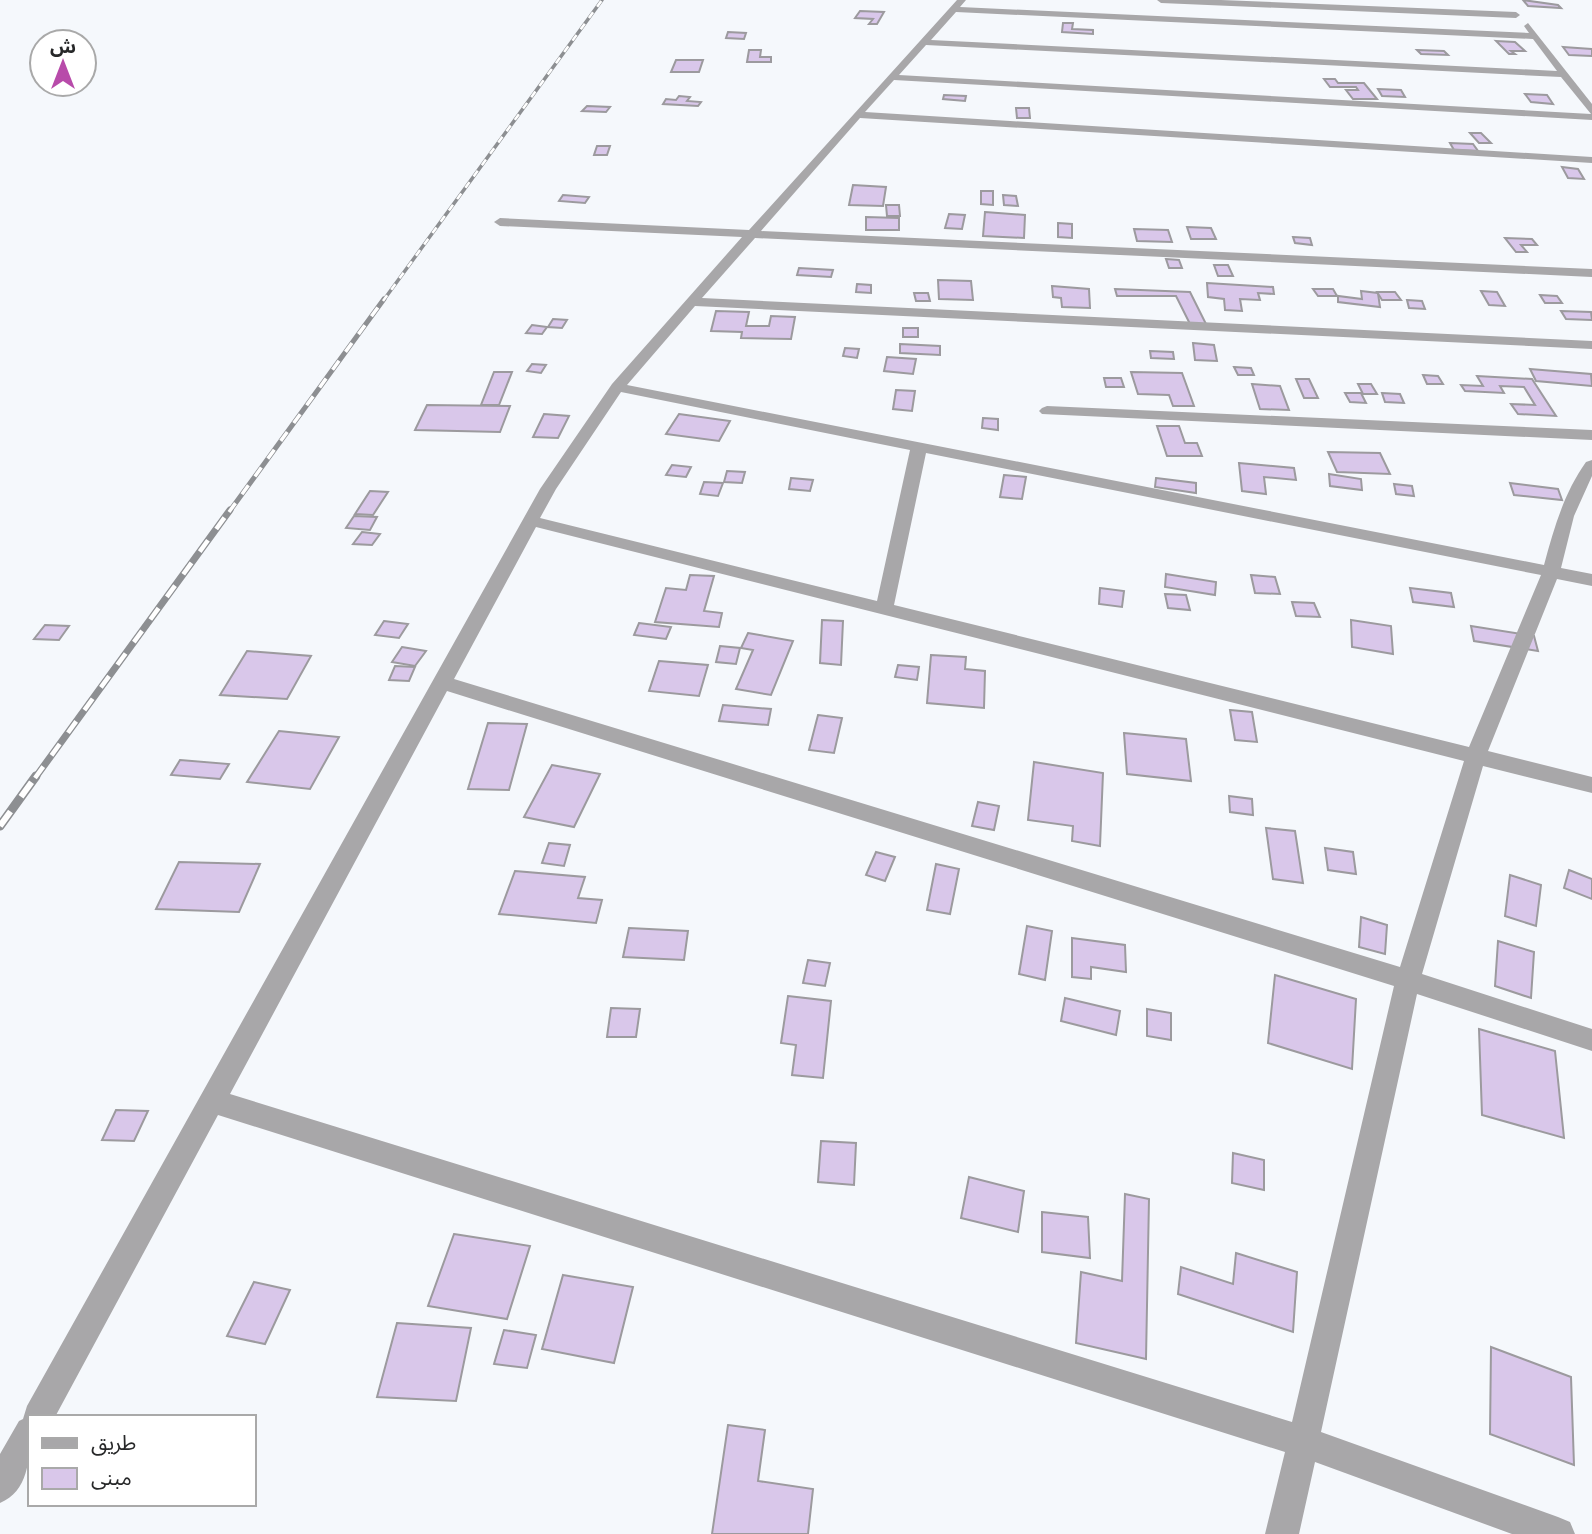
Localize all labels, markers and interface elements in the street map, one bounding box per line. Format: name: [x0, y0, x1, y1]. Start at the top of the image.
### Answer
north arrow: [28, 28, 98, 98]
text: ش: [50, 36, 76, 60]
legend: [28, 1415, 256, 1506]
text: طريق: [91, 1431, 136, 1458]
text: مبنى: [91, 1466, 132, 1493]

